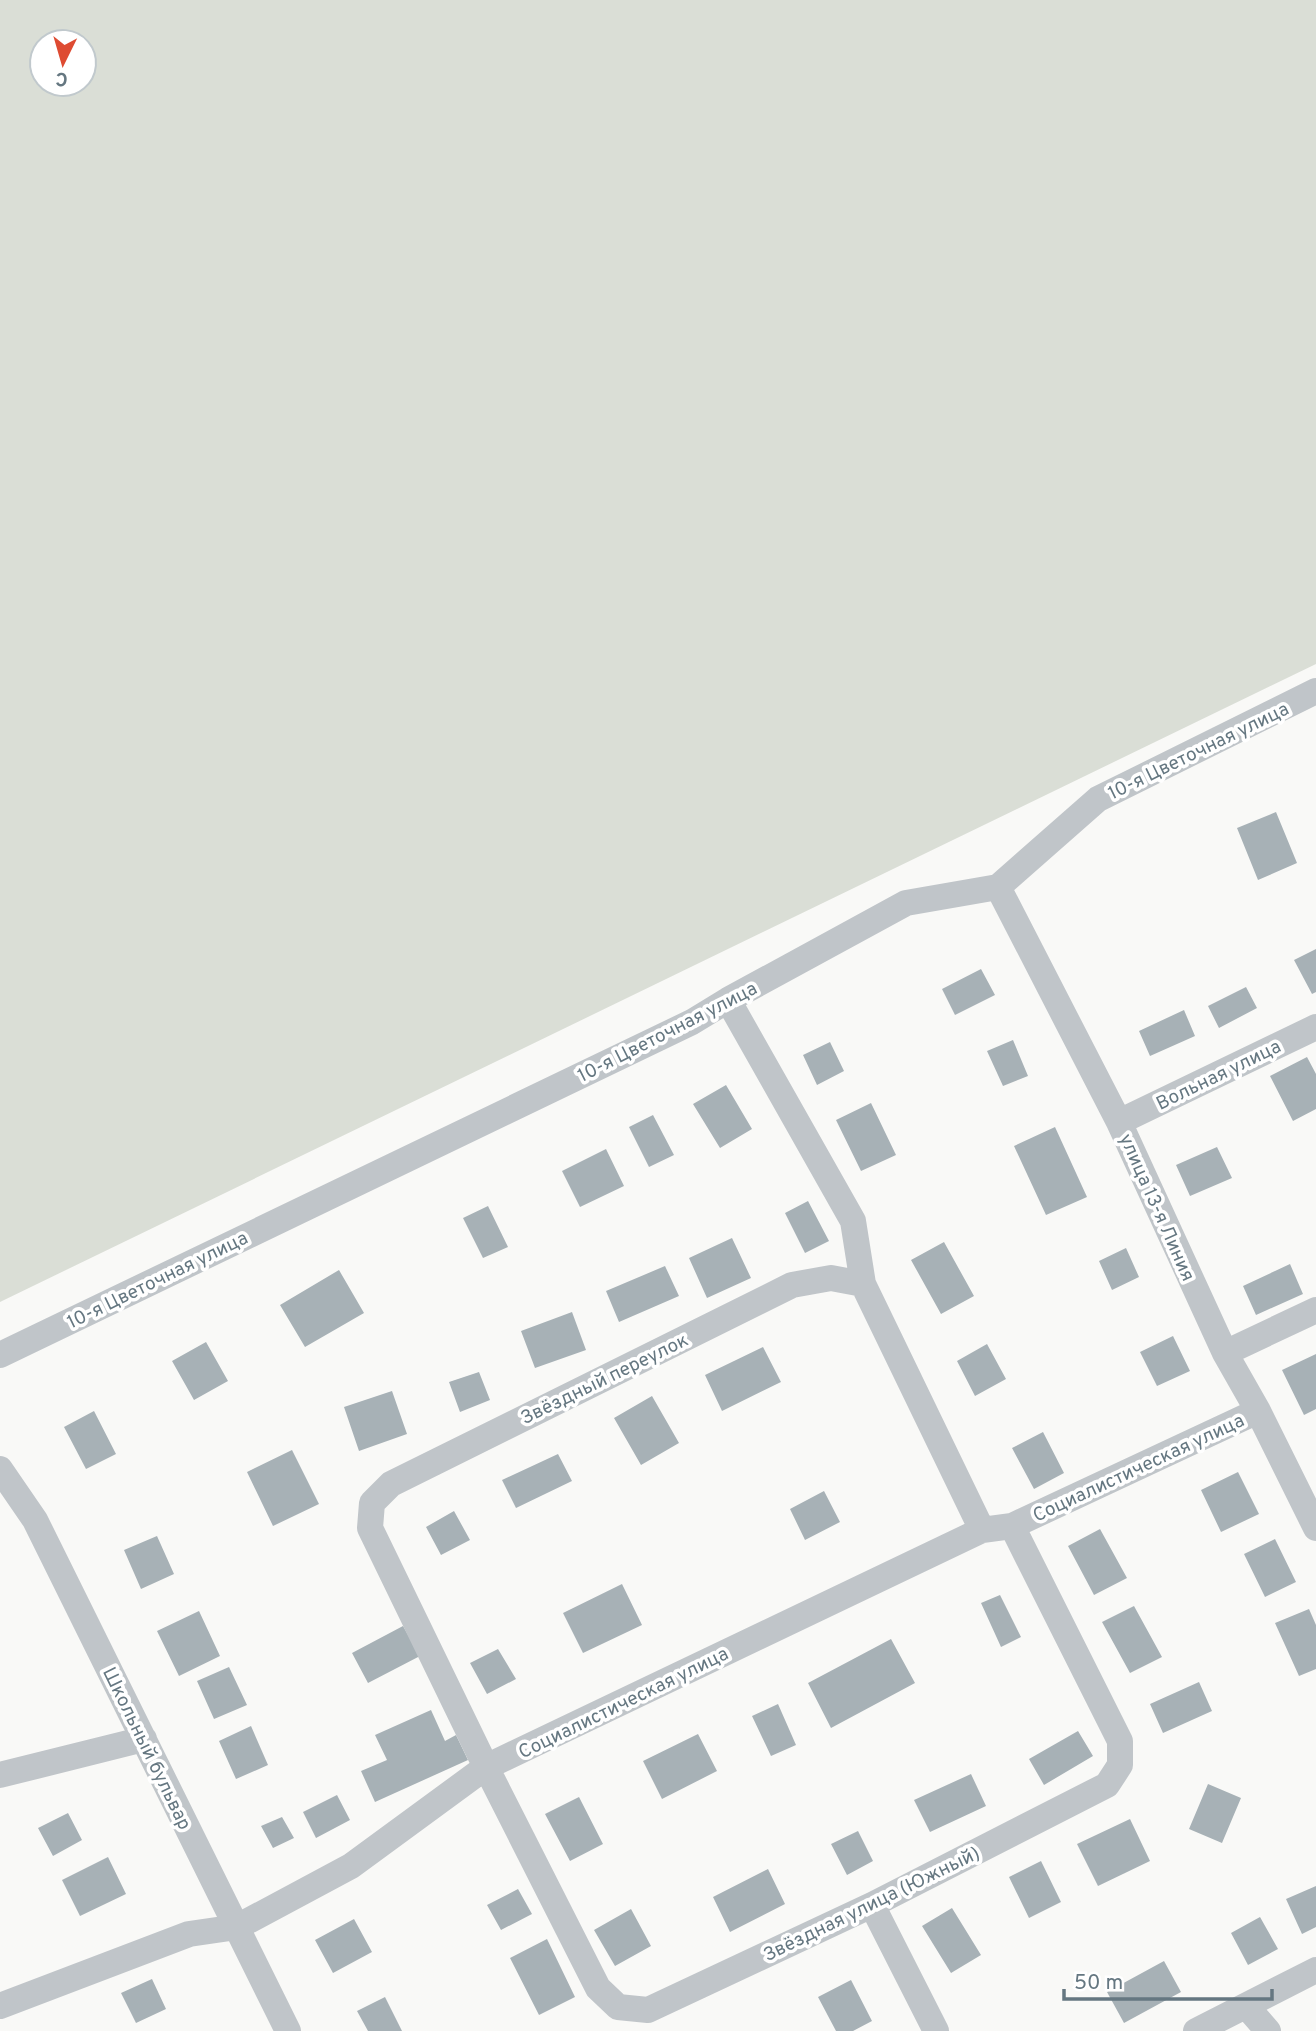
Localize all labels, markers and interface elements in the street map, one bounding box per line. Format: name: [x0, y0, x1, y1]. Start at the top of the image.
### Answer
north arrow: [28, 28, 98, 98]
text: С: [55, 65, 69, 90]
street label: 10-я Цветочная улица: [1105, 698, 1293, 806]
street label: 10-я Цветочная улица: [574, 977, 762, 1088]
street label: Вольная улица: [1152, 1035, 1285, 1116]
street label: улица 13-я Линия: [1113, 1130, 1199, 1285]
street label: 10-я Цветочная улица: [64, 1227, 252, 1335]
street label: Звёздный переулок: [517, 1329, 693, 1431]
street label: Социалистическая улица: [1029, 1409, 1248, 1528]
street label: Социалистическая улица: [515, 1642, 733, 1765]
street label: Школьный бульвар: [96, 1663, 196, 1834]
street label: Звёздная улица (Южный): [760, 1842, 984, 1968]
scale bar: [1064, 1958, 1272, 2002]
text: 50 m: [1074, 1970, 1123, 1997]

